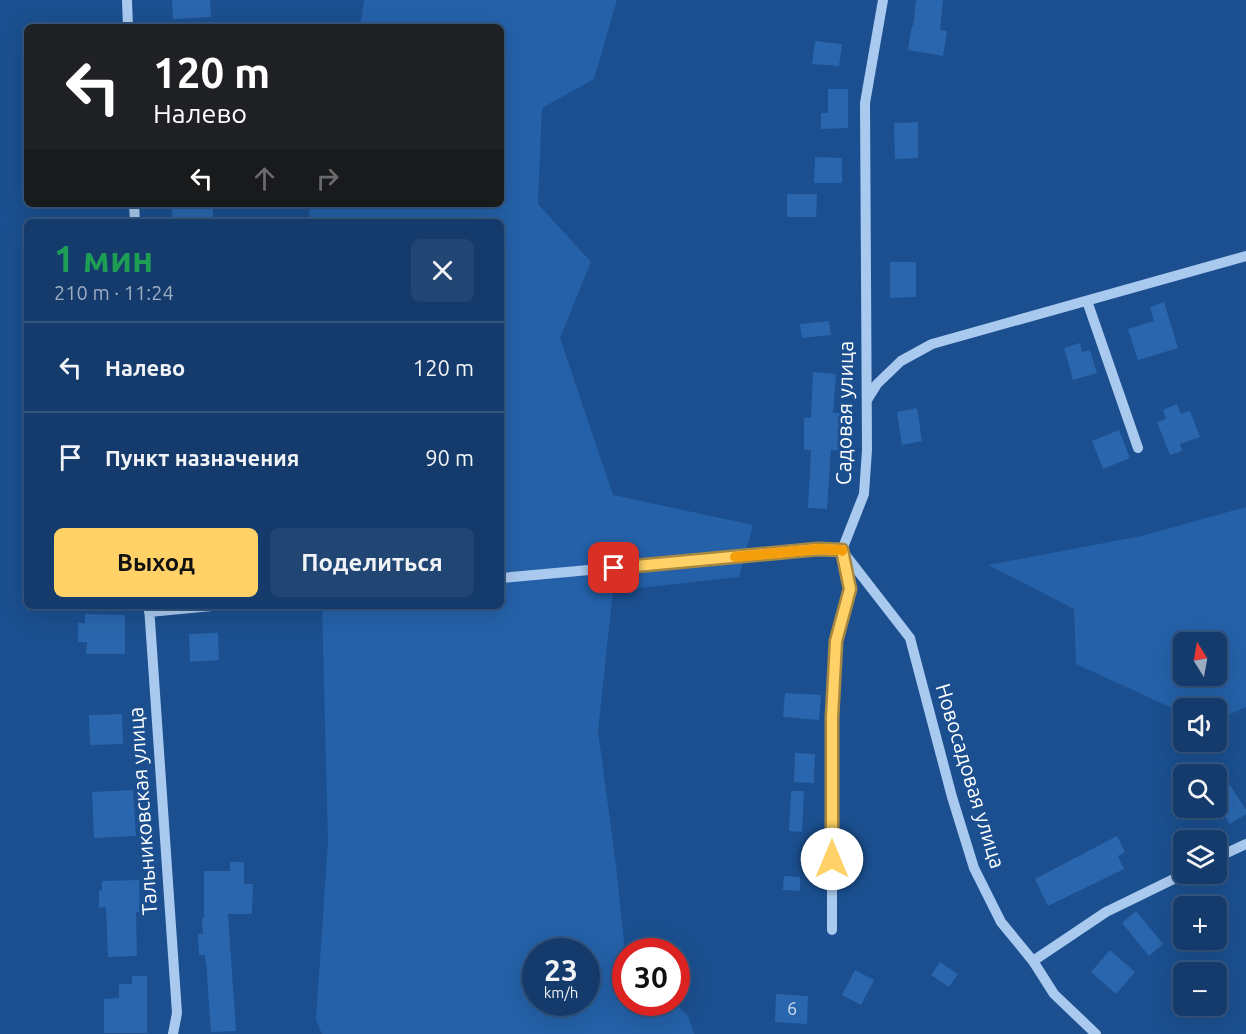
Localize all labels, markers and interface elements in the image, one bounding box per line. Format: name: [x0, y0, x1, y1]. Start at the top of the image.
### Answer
icon: left: [54, 48, 132, 126]
text: 120 m: [153, 49, 270, 96]
text: Налево: [153, 98, 247, 128]
icon: left: [185, 162, 218, 195]
icon: ahead: [248, 162, 281, 195]
icon: right: [311, 162, 344, 195]
text: 1 мин: [54, 238, 153, 279]
button: close: [411, 239, 474, 302]
text: 210 m · 11:24: [54, 281, 174, 304]
street label: Садовая улица: [831, 341, 857, 485]
icon: left: [54, 351, 87, 384]
text: Налево: [105, 355, 185, 380]
text: 120 m: [413, 355, 474, 380]
icon: arrive: [54, 441, 87, 474]
text: Пункт назначения: [105, 445, 299, 470]
text: 90 m: [425, 445, 474, 470]
button: Выход: [54, 528, 258, 597]
button: Поделиться: [270, 528, 474, 597]
pin: [588, 542, 639, 593]
icon: arrive: [597, 551, 630, 584]
north arrow: [1173, 632, 1227, 686]
map controls: [1173, 632, 1227, 1016]
street label: Новосадовая улица: [931, 680, 1010, 871]
button: sound: [1173, 698, 1227, 752]
street label: Тальниковская улица: [123, 706, 161, 916]
button: search: [1173, 764, 1227, 818]
position arrow: [800, 827, 864, 891]
button: layers: [1173, 830, 1227, 884]
button: +: [1173, 896, 1227, 950]
speed limit sign: 30: [612, 938, 690, 1016]
text: 23: [544, 953, 578, 987]
button: −: [1173, 962, 1227, 1016]
text: km/h: [544, 984, 578, 1001]
house number: 6: [787, 998, 797, 1018]

